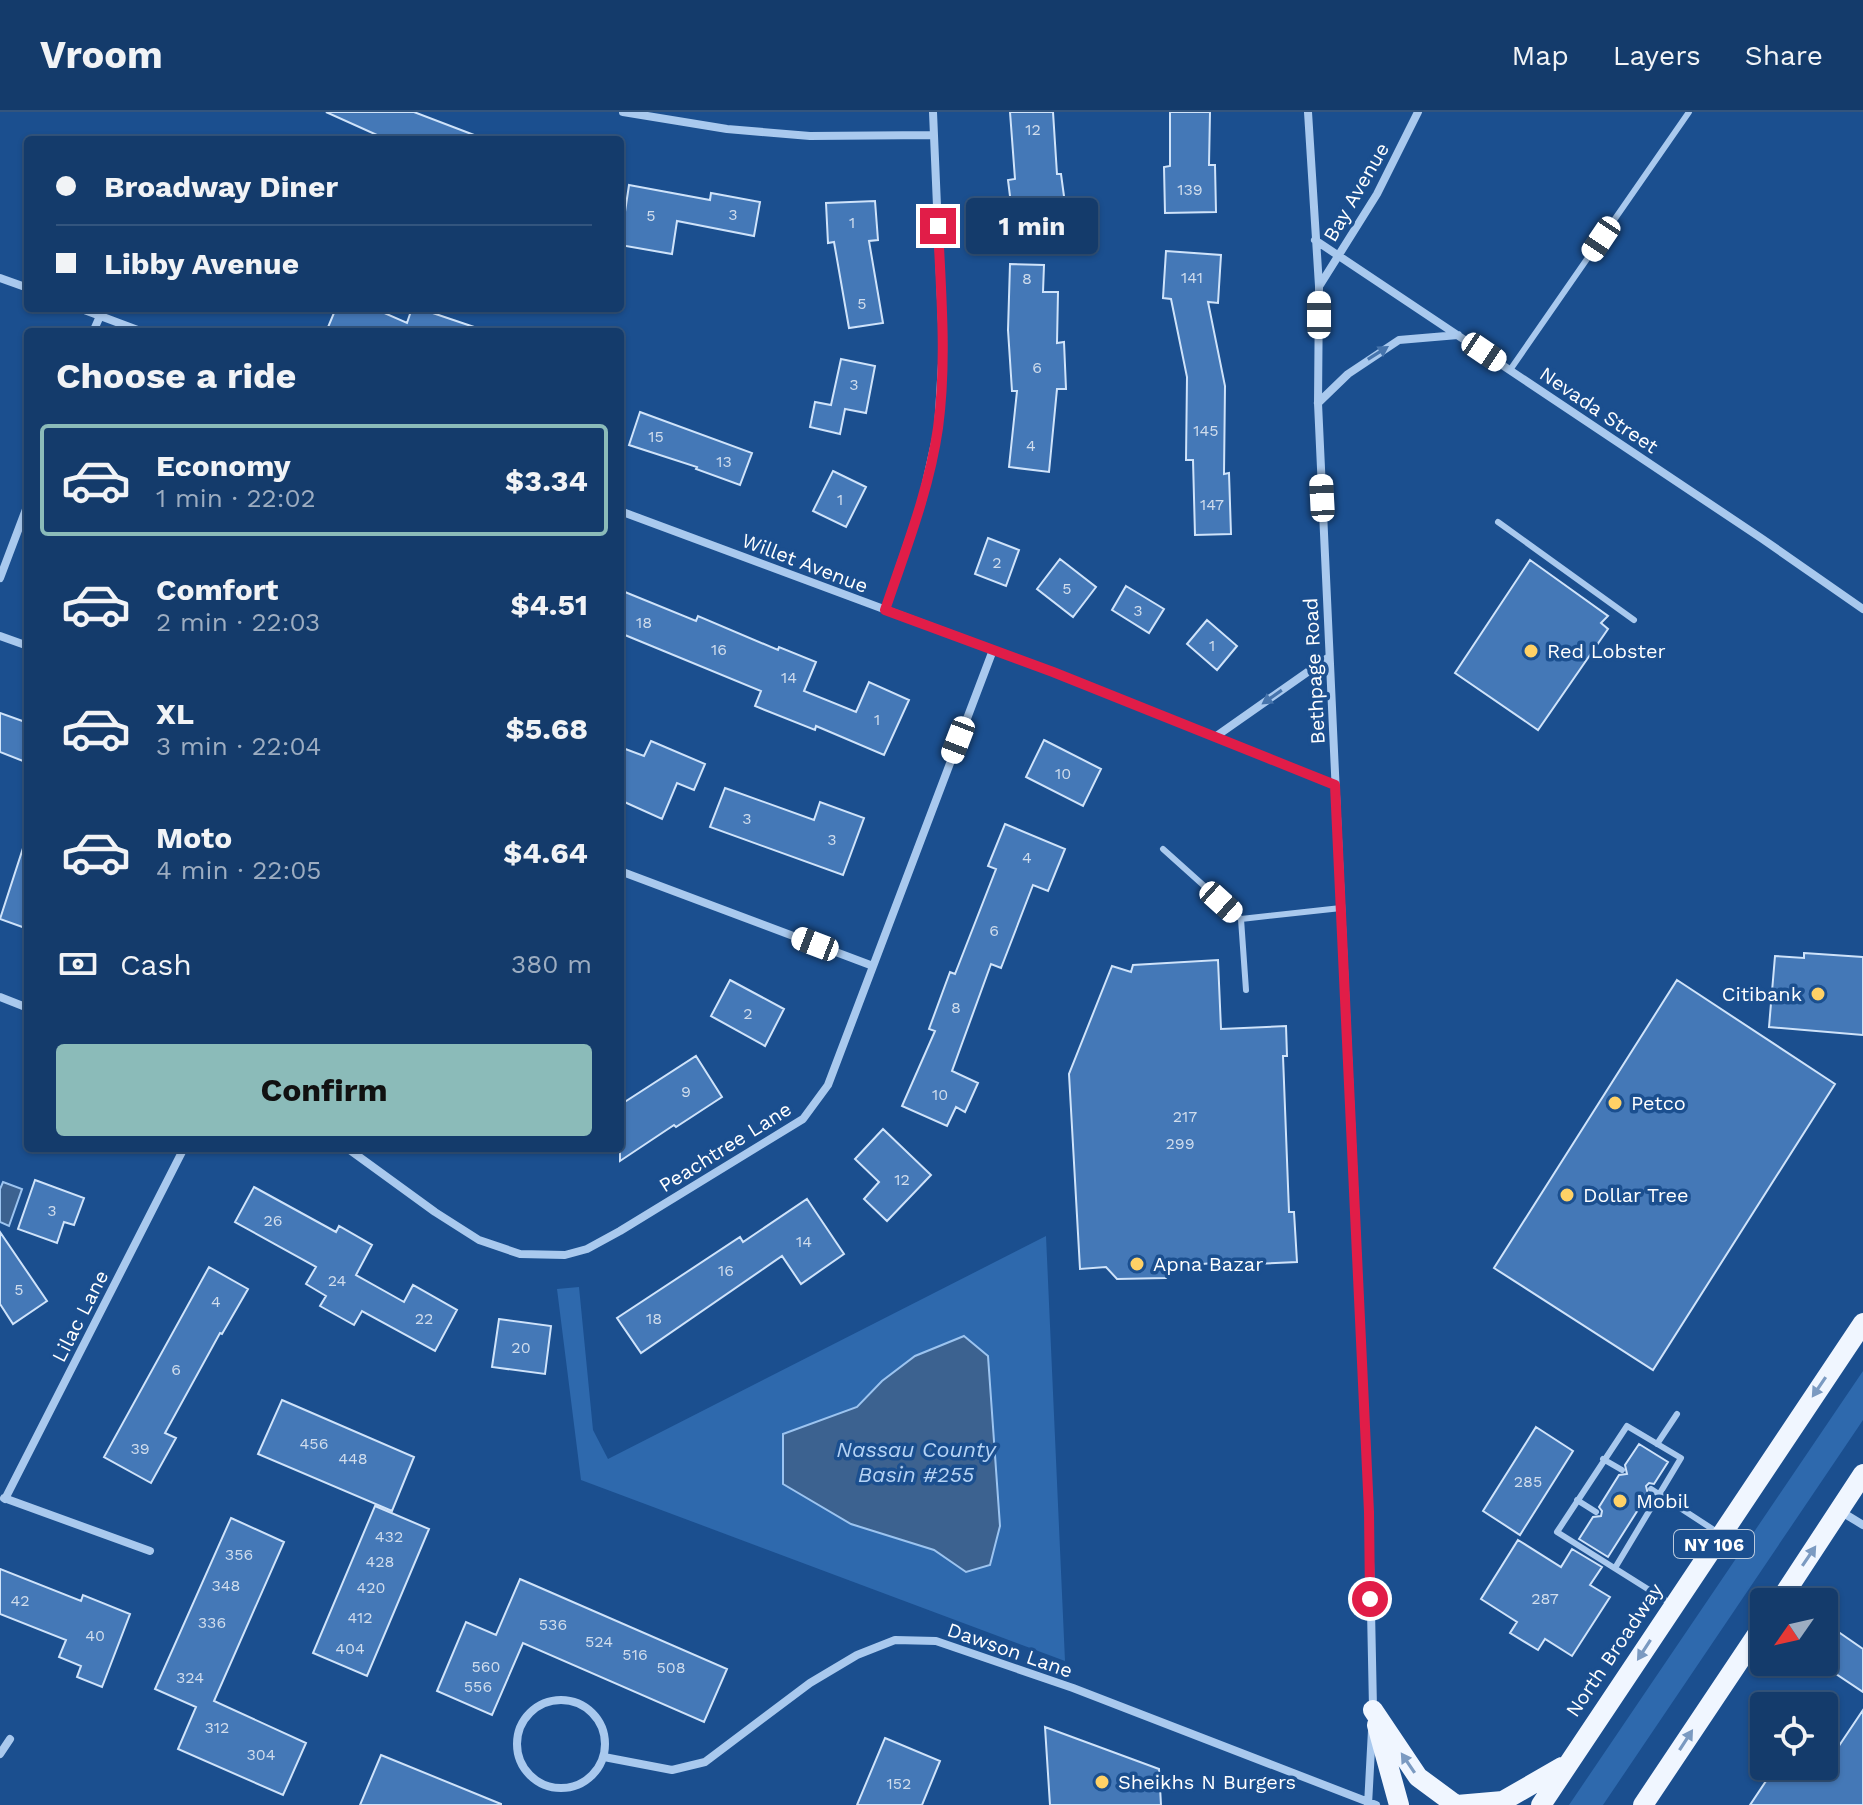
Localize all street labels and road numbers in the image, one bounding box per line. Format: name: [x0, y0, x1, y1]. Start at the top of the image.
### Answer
street label: Bay Avenue: [1318, 138, 1394, 246]
street label: Nevada Street: [1535, 362, 1663, 459]
street label: Willet Avenue: [739, 528, 871, 598]
street label: Bethpage Road: [1298, 597, 1330, 745]
street label: Peachtree Lane: [654, 1097, 796, 1197]
street label: Lilac Lane: [47, 1266, 113, 1366]
road number: NY 106: [1674, 1530, 1754, 1558]
street label: North Broadway: [1560, 1578, 1668, 1721]
street label: Dawson Lane: [944, 1617, 1076, 1683]

